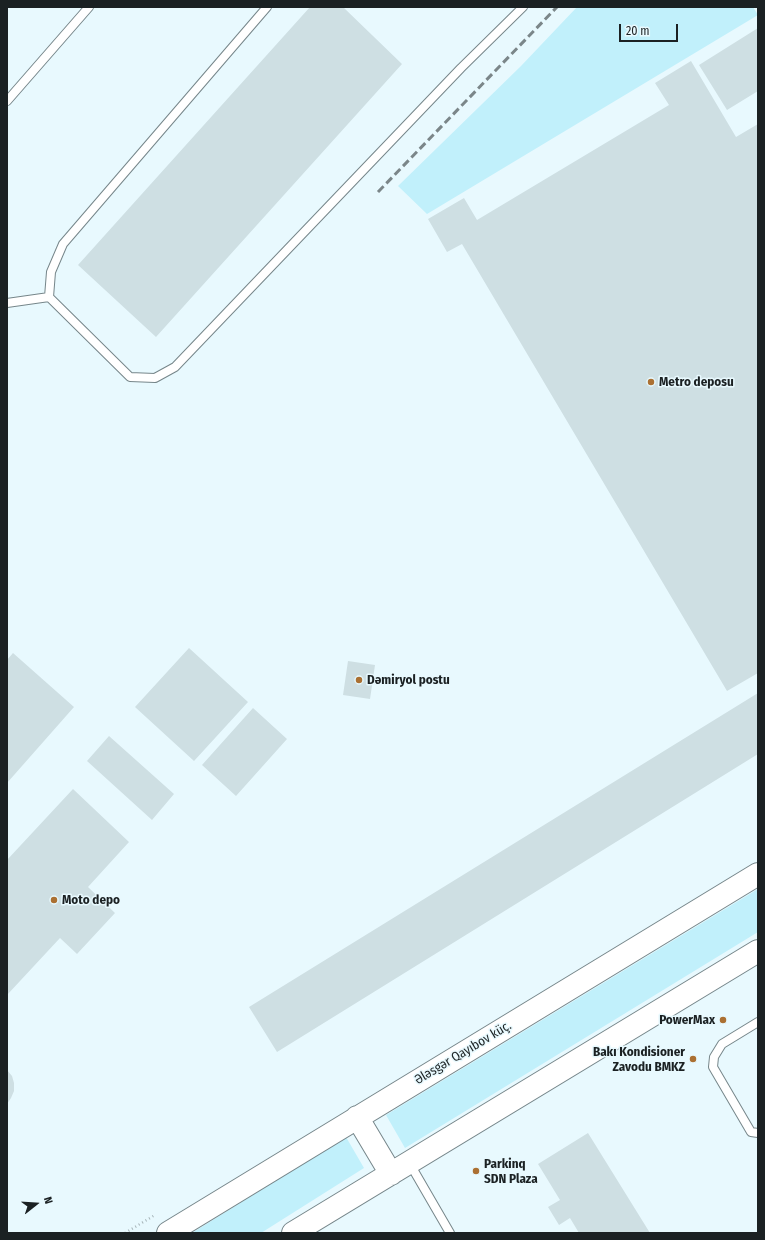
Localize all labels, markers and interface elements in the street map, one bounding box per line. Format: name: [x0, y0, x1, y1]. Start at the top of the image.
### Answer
scale bar: [621, 16, 680, 42]
text: 20 m: [626, 24, 650, 38]
place label: Metro deposu: [659, 374, 734, 390]
marker: Metro deposu: [646, 377, 656, 387]
place label: Dəmiryol postu: [367, 672, 450, 688]
marker: Dəmiryol postu: [354, 675, 364, 685]
place label: Moto depo: [62, 892, 120, 908]
marker: Moto depo: [49, 895, 59, 905]
place label: PowerMax: [659, 1012, 715, 1028]
marker: PowerMax: [718, 1015, 728, 1025]
street label: Ələsgər Qayıbov küç.: [412, 1018, 514, 1088]
place label: Bakı Kondisioner Zavodu BMKZ: [593, 1044, 685, 1075]
marker: Bakı Kondisioner Zavodu BMKZ: [688, 1054, 698, 1064]
place label: Parkinq SDN Plaza: [484, 1156, 538, 1187]
marker: Parkinq SDN Plaza: [471, 1166, 481, 1176]
north arrow: [16, 1184, 56, 1224]
text: N: [41, 1195, 55, 1205]

